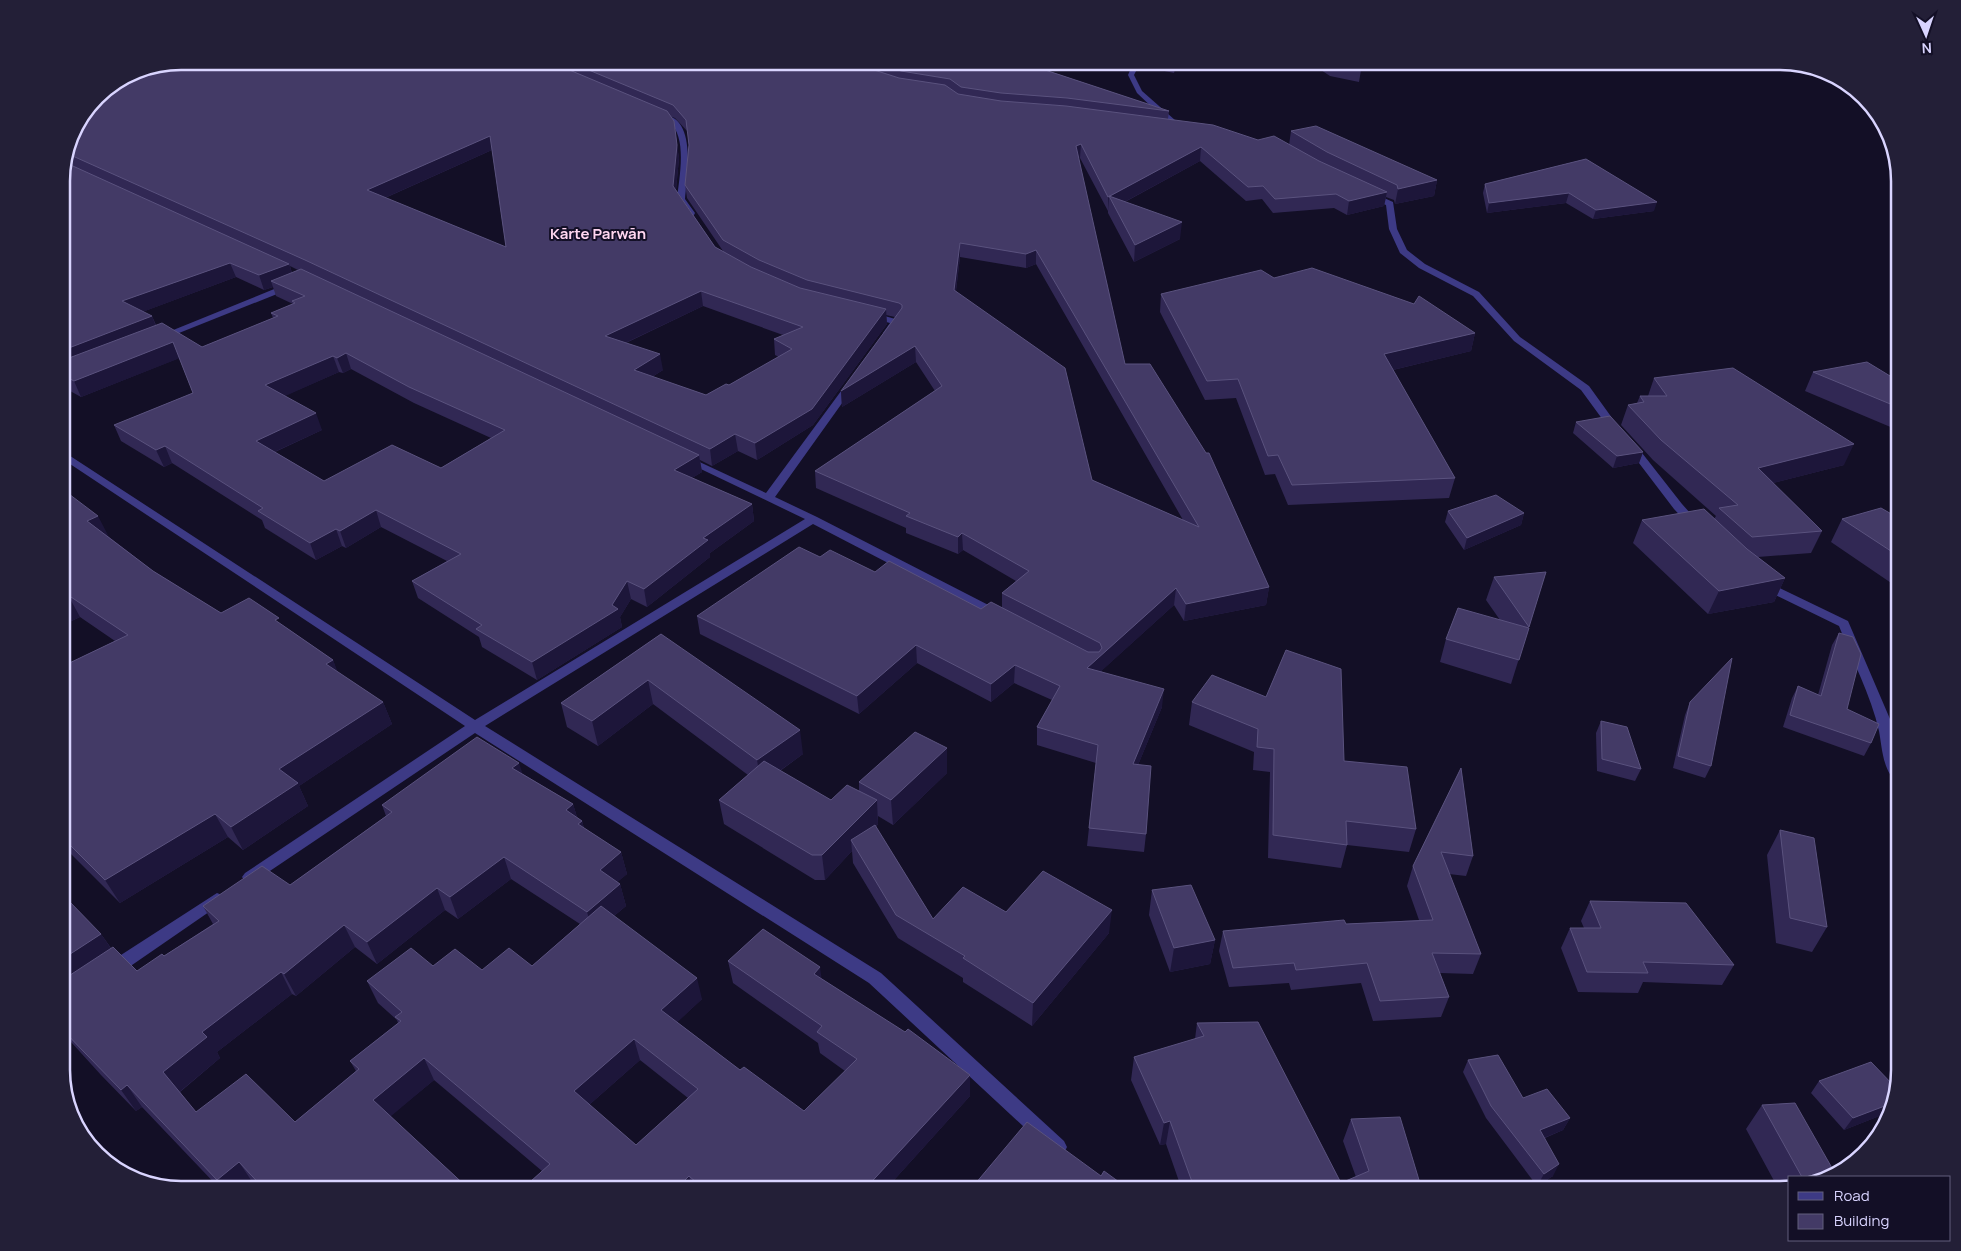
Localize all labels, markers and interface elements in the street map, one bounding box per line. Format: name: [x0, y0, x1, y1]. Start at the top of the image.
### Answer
north arrow: [1901, 10, 1951, 60]
text: N: [1921, 39, 1932, 58]
district label: Kārte Parwān: [550, 223, 646, 244]
legend: [1788, 1176, 1951, 1241]
text: Road: [1834, 1185, 1870, 1206]
text: Building: [1834, 1210, 1889, 1231]

